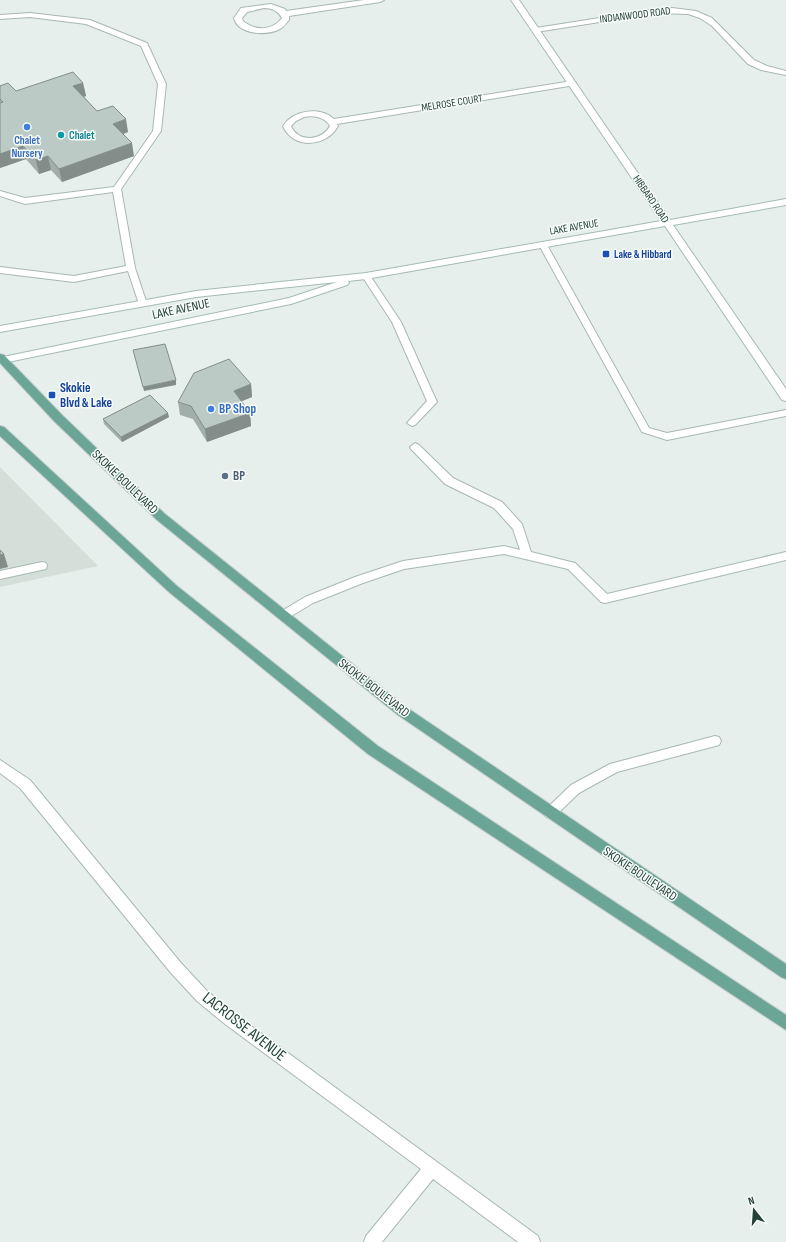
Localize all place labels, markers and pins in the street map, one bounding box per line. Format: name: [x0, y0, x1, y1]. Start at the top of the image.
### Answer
marker: Chalet Nursery: [22, 122, 32, 132]
place label: Chalet: [69, 129, 95, 142]
marker: Chalet: [56, 130, 66, 140]
place label: Chalet Nursery: [11, 134, 43, 160]
place label: Lake & Hibbard: [614, 248, 672, 261]
marker: Lake & Hibbard: [601, 249, 611, 259]
place label: Skokie Blvd & Lake: [60, 380, 113, 411]
marker: Skokie Blvd & Lake: [47, 390, 57, 400]
place label: BP Shop: [219, 401, 256, 417]
marker: BP Shop: [206, 404, 216, 414]
place label: BP: [233, 468, 245, 484]
marker: BP: [220, 471, 230, 481]

